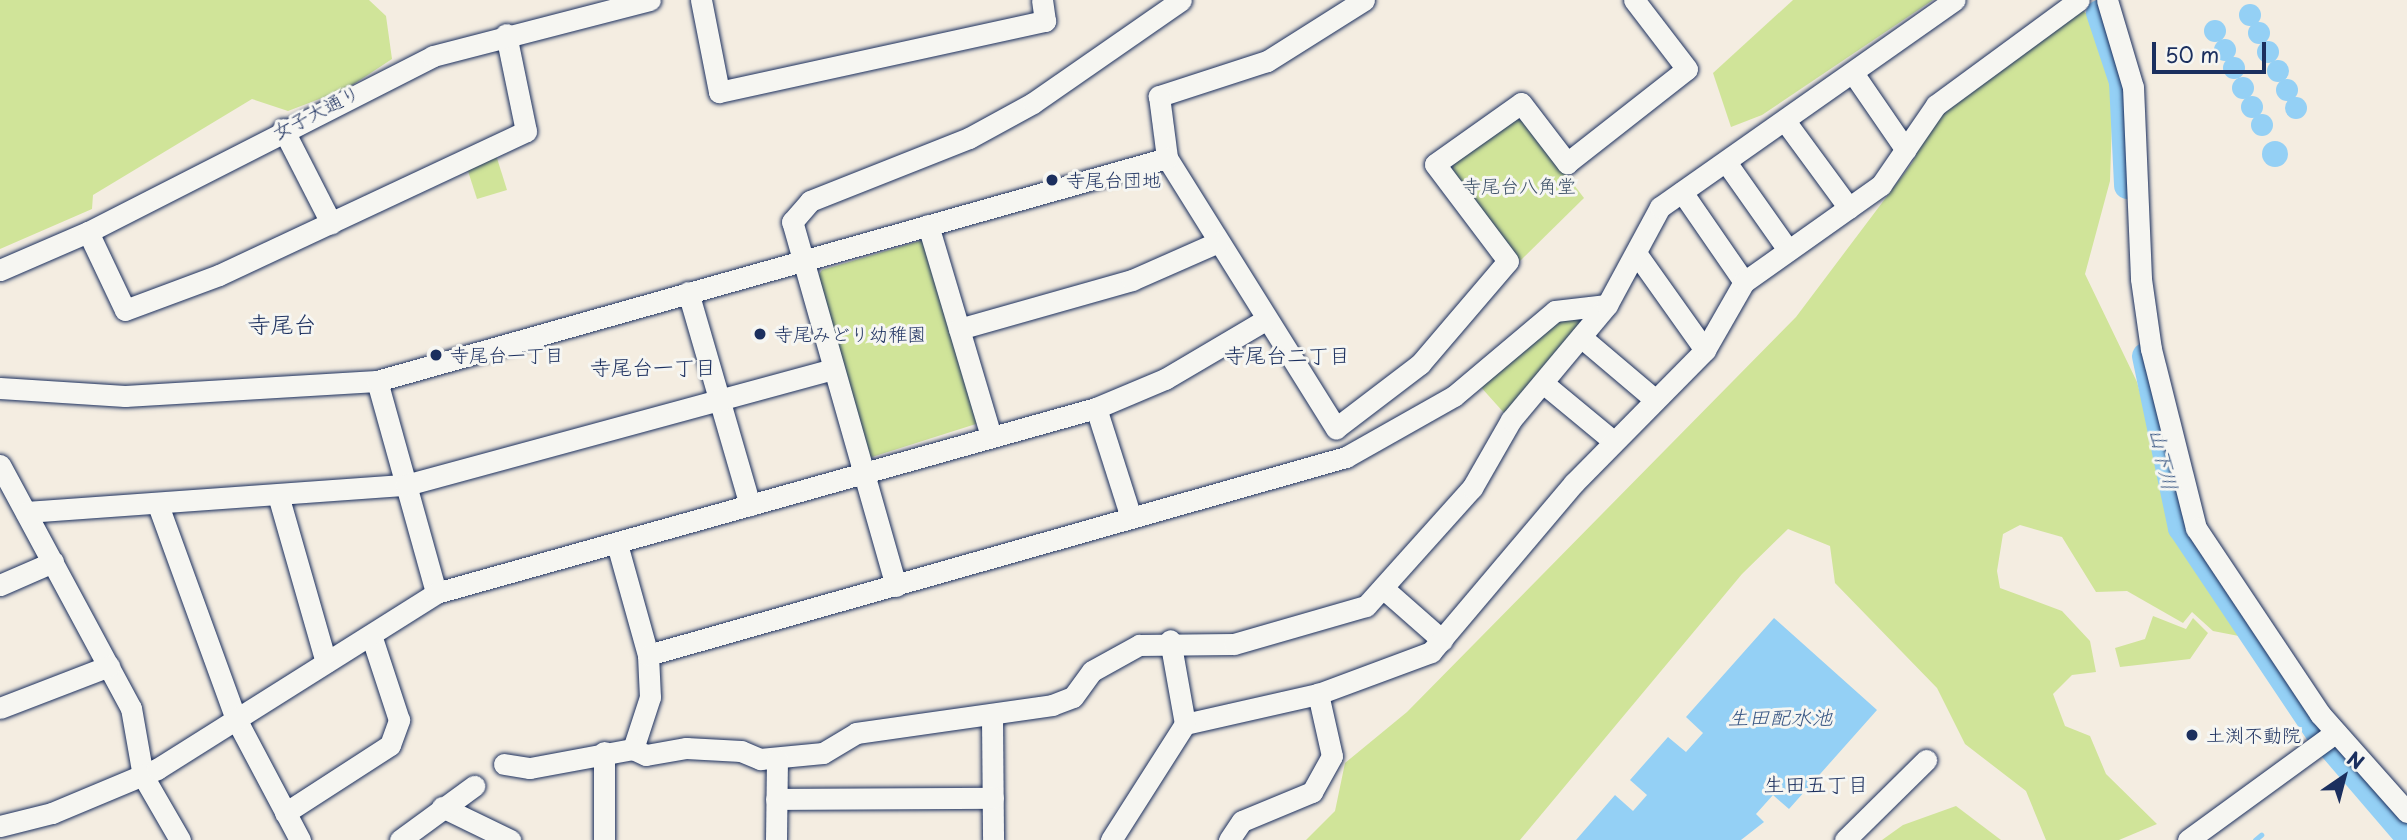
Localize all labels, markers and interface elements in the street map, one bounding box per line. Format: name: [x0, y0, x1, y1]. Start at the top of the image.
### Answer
scale bar: [2155, 28, 2269, 72]
text: 50 m: [2165, 38, 2219, 70]
street label: 女子大通り: [269, 80, 363, 144]
place label: 寺尾台団地: [1066, 169, 1161, 191]
marker: 寺尾台団地: [1044, 172, 1060, 188]
park label: 寺尾台八角堂: [1462, 175, 1576, 197]
district label: 寺尾台: [248, 310, 316, 338]
place label: 寺尾みどり幼稚園: [774, 323, 926, 345]
marker: 寺尾みどり幼稚園: [752, 326, 768, 342]
district label: 寺尾台二丁目: [1224, 341, 1350, 367]
place label: 寺尾台一丁目: [450, 344, 564, 366]
marker: 寺尾台一丁目: [428, 347, 444, 363]
district label: 寺尾台一丁目: [590, 353, 716, 379]
water label: 山下川: [2146, 425, 2184, 493]
water label: 生田配水池: [1728, 703, 1832, 729]
place label: 土渕不動院: [2206, 724, 2301, 746]
marker: 土渕不動院: [2184, 727, 2200, 743]
north arrow: [2309, 742, 2379, 812]
text: N: [2342, 744, 2370, 776]
district label: 生田五丁目: [1764, 770, 1868, 796]

